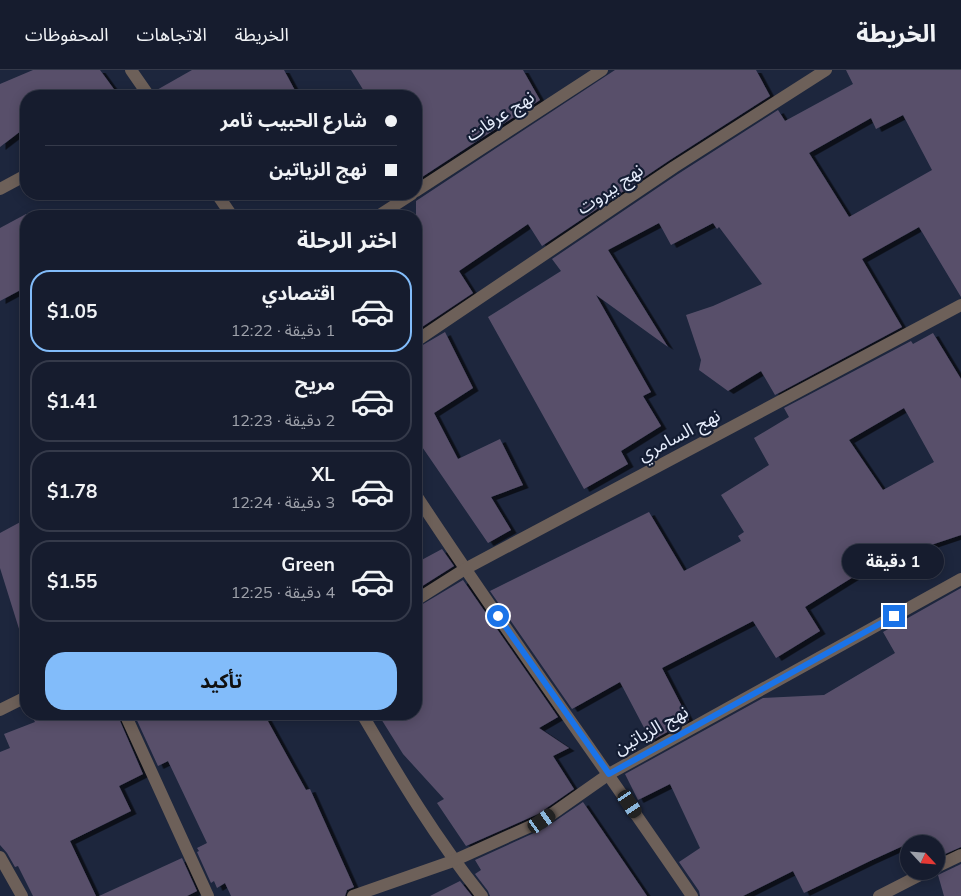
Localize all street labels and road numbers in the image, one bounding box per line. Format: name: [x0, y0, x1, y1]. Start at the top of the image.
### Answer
street label: نهج عرفات: [461, 85, 539, 148]
street label: نهج بيروت: [572, 158, 648, 221]
street label: نهج السامري: [634, 403, 725, 468]
street label: نهج الزياتين: [609, 700, 693, 761]

